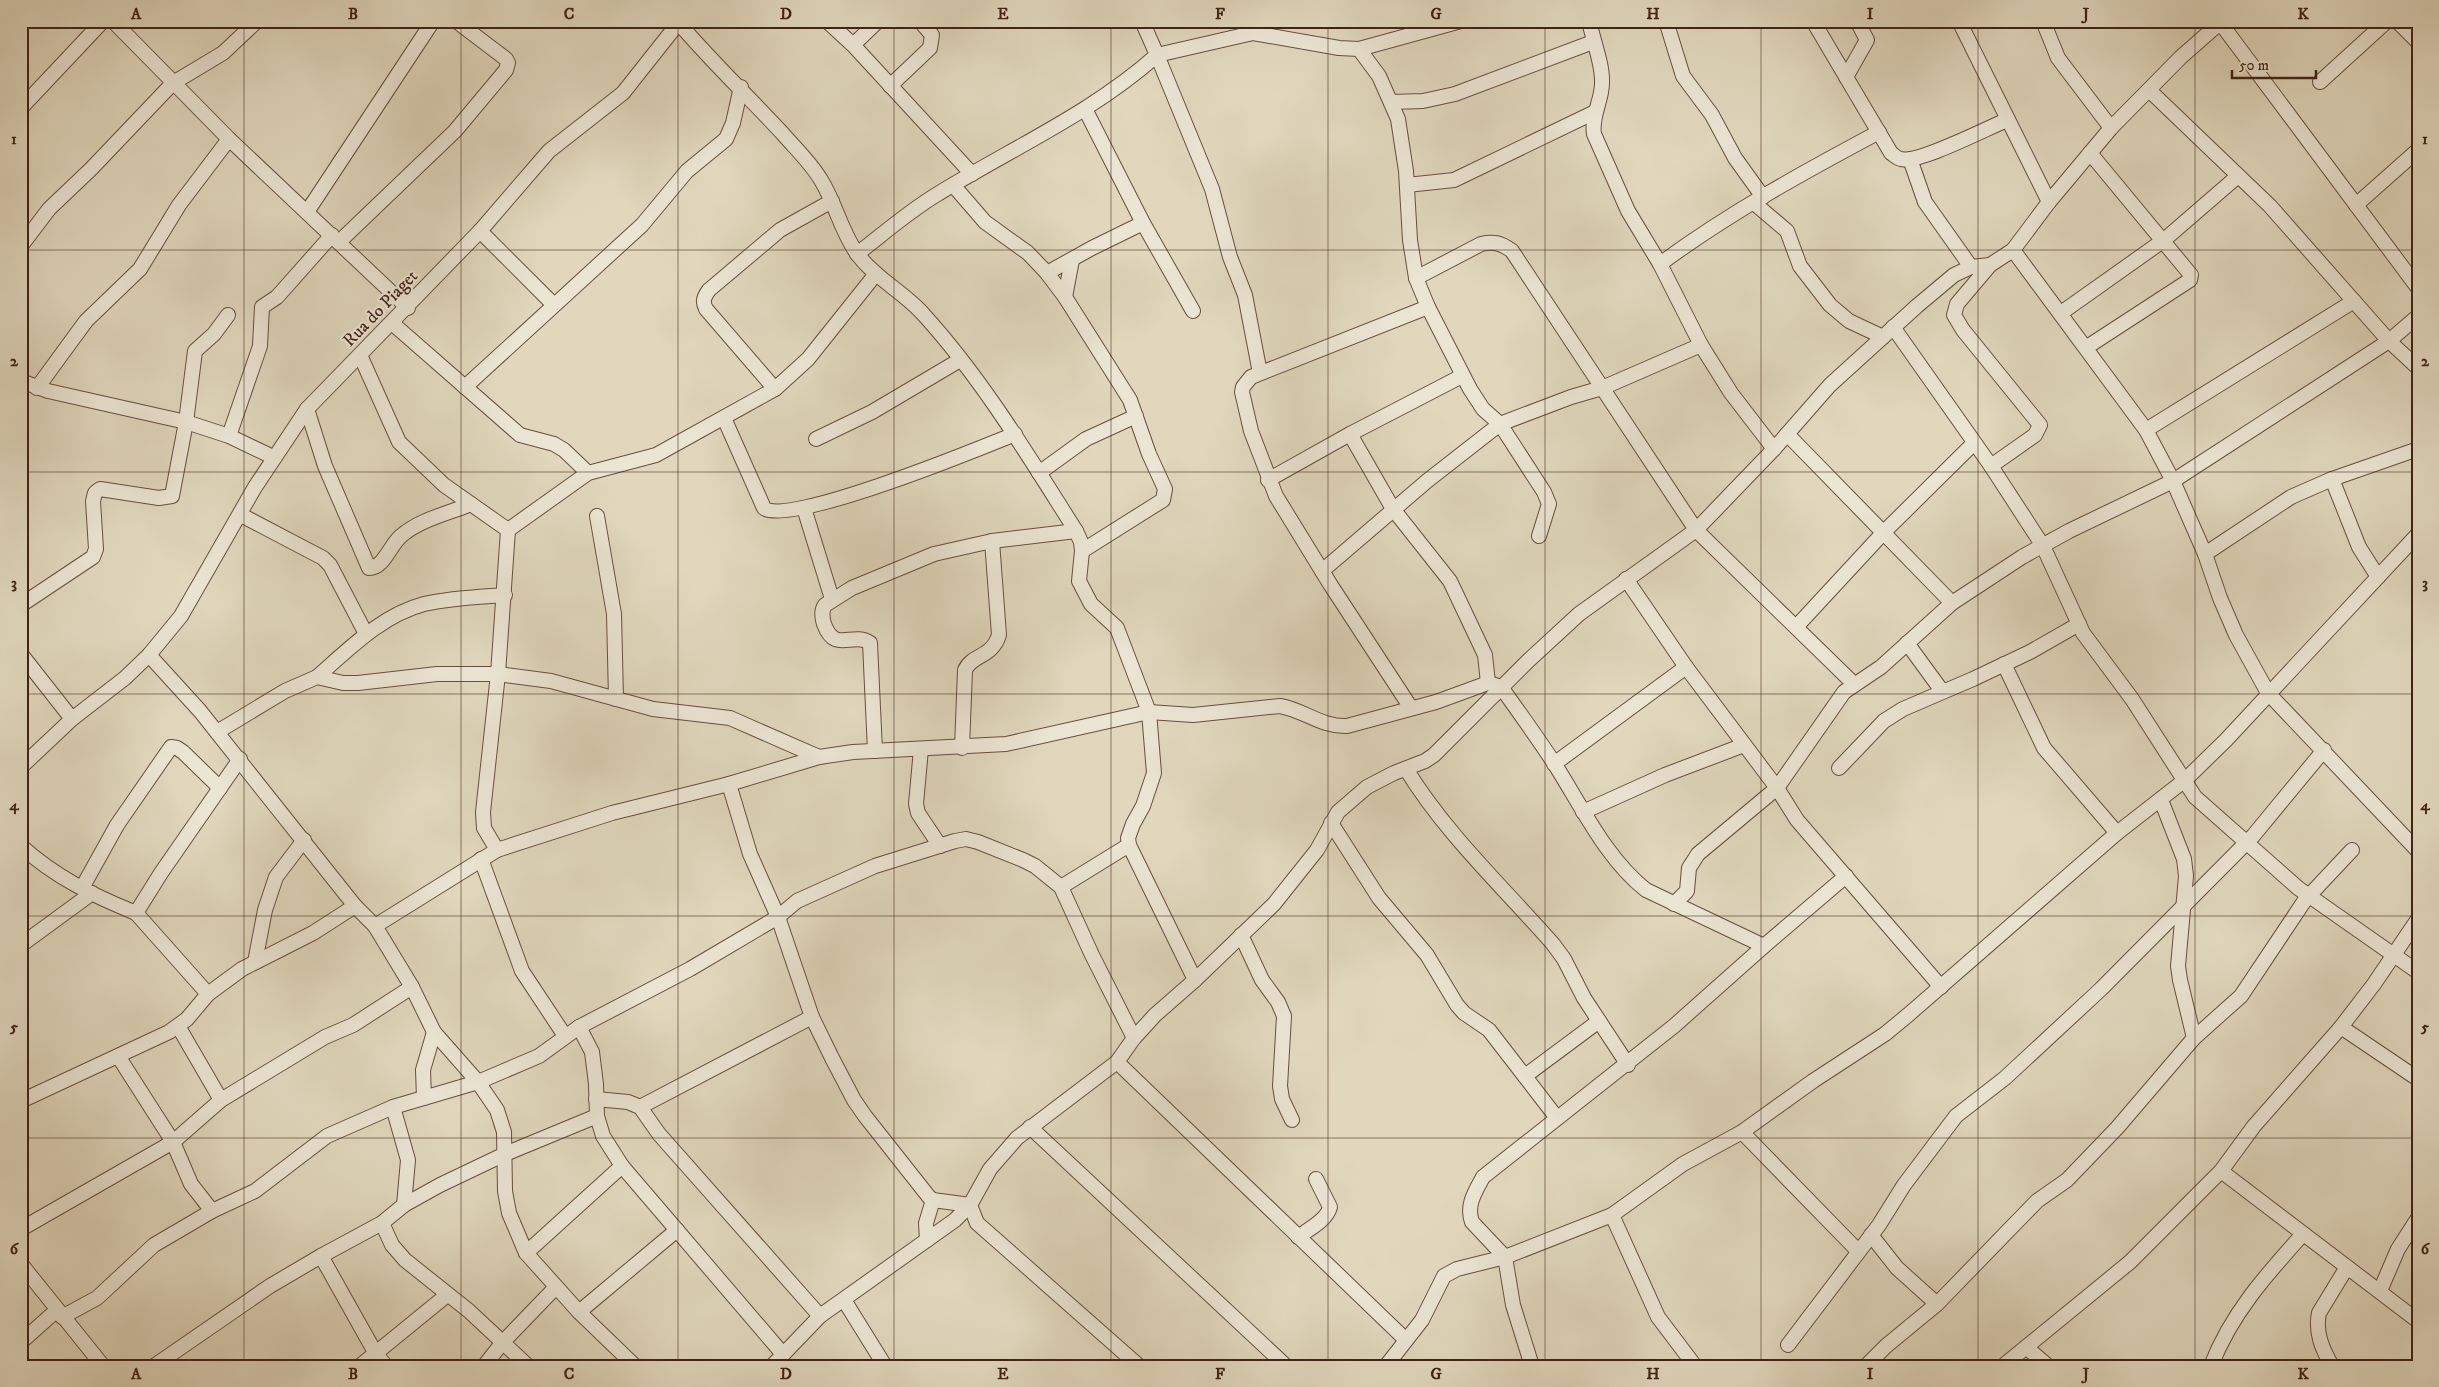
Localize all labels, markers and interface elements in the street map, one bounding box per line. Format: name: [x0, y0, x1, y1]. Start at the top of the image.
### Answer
text: A: [130, 4, 142, 24]
text: B: [348, 4, 358, 24]
text: C: [564, 4, 574, 24]
text: D: [780, 4, 792, 24]
text: E: [997, 4, 1009, 24]
text: F: [1215, 4, 1225, 24]
text: G: [1430, 4, 1442, 24]
text: H: [1646, 4, 1660, 24]
text: I: [1867, 4, 1874, 24]
text: J: [2081, 4, 2090, 24]
text: K: [2297, 4, 2309, 24]
scale bar: [2232, 48, 2315, 80]
text: 50 m: [2239, 56, 2269, 75]
text: 1: [11, 129, 17, 149]
text: 1: [2422, 129, 2428, 149]
street label: Rua do Piaget: [339, 265, 423, 352]
text: 2: [10, 351, 19, 371]
text: 2: [2421, 351, 2430, 371]
text: 3: [11, 573, 17, 593]
text: 3: [2422, 573, 2428, 593]
text: 4: [8, 795, 19, 815]
text: 4: [2419, 795, 2430, 815]
text: 5: [9, 1017, 18, 1037]
text: 5: [2420, 1017, 2429, 1037]
text: 6: [10, 1239, 20, 1259]
text: 6: [2421, 1239, 2431, 1259]
text: A: [130, 1364, 142, 1384]
text: B: [348, 1364, 358, 1384]
text: C: [564, 1364, 574, 1384]
text: D: [780, 1364, 792, 1384]
text: E: [997, 1364, 1009, 1384]
text: F: [1215, 1364, 1225, 1384]
text: G: [1430, 1364, 1442, 1384]
text: H: [1646, 1364, 1660, 1384]
text: I: [1867, 1364, 1874, 1384]
text: J: [2081, 1364, 2090, 1384]
text: K: [2297, 1364, 2309, 1384]

